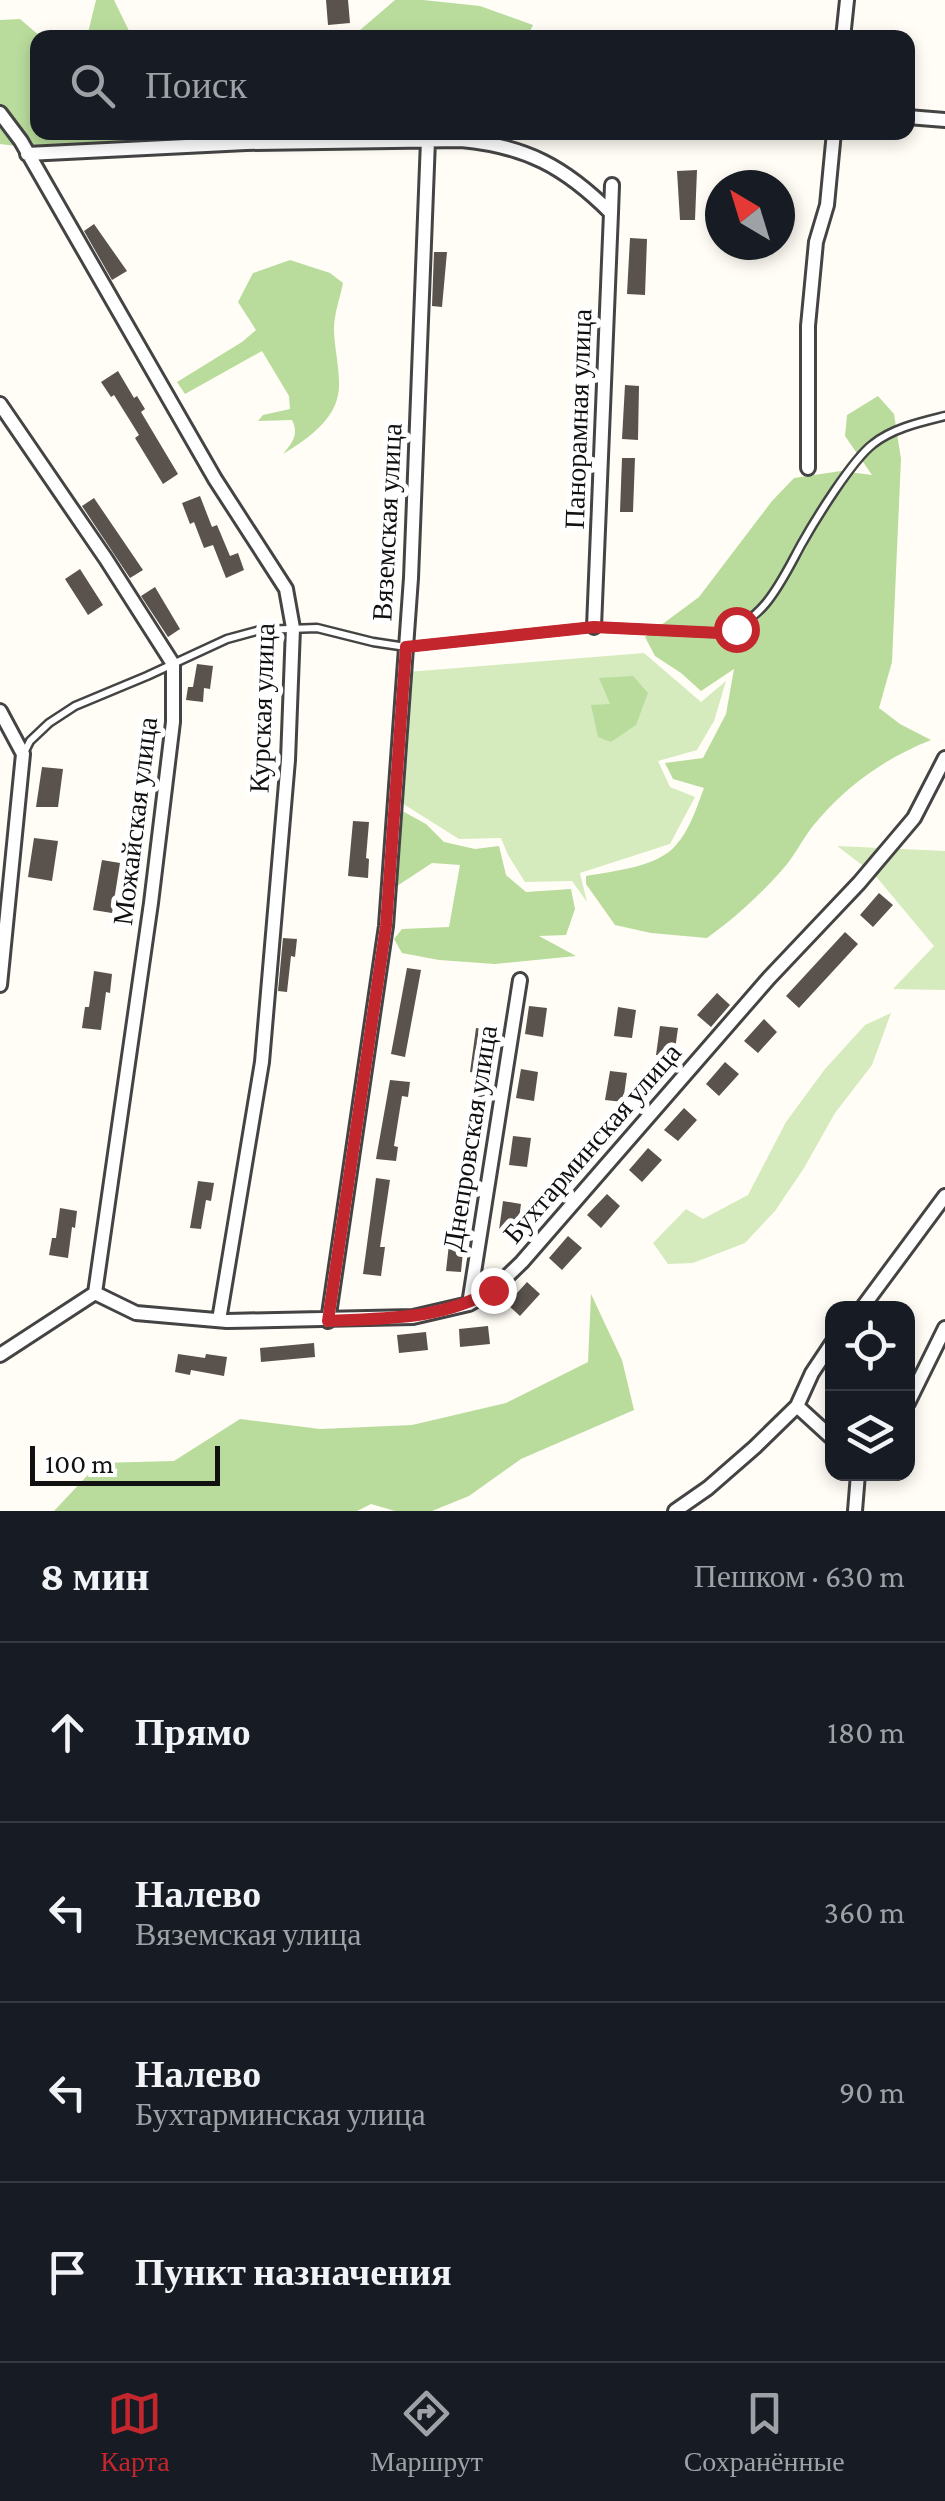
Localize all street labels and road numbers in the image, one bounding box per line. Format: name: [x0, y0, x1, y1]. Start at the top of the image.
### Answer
street label: Панорамная улица: [559, 308, 597, 530]
street label: Вяземская улица: [366, 422, 408, 622]
street label: Курская улица: [244, 622, 280, 793]
street label: Можайская улица: [107, 715, 163, 927]
street label: Днепровская улица: [437, 1022, 503, 1253]
street label: Бухтарминская улица: [497, 1036, 687, 1249]

